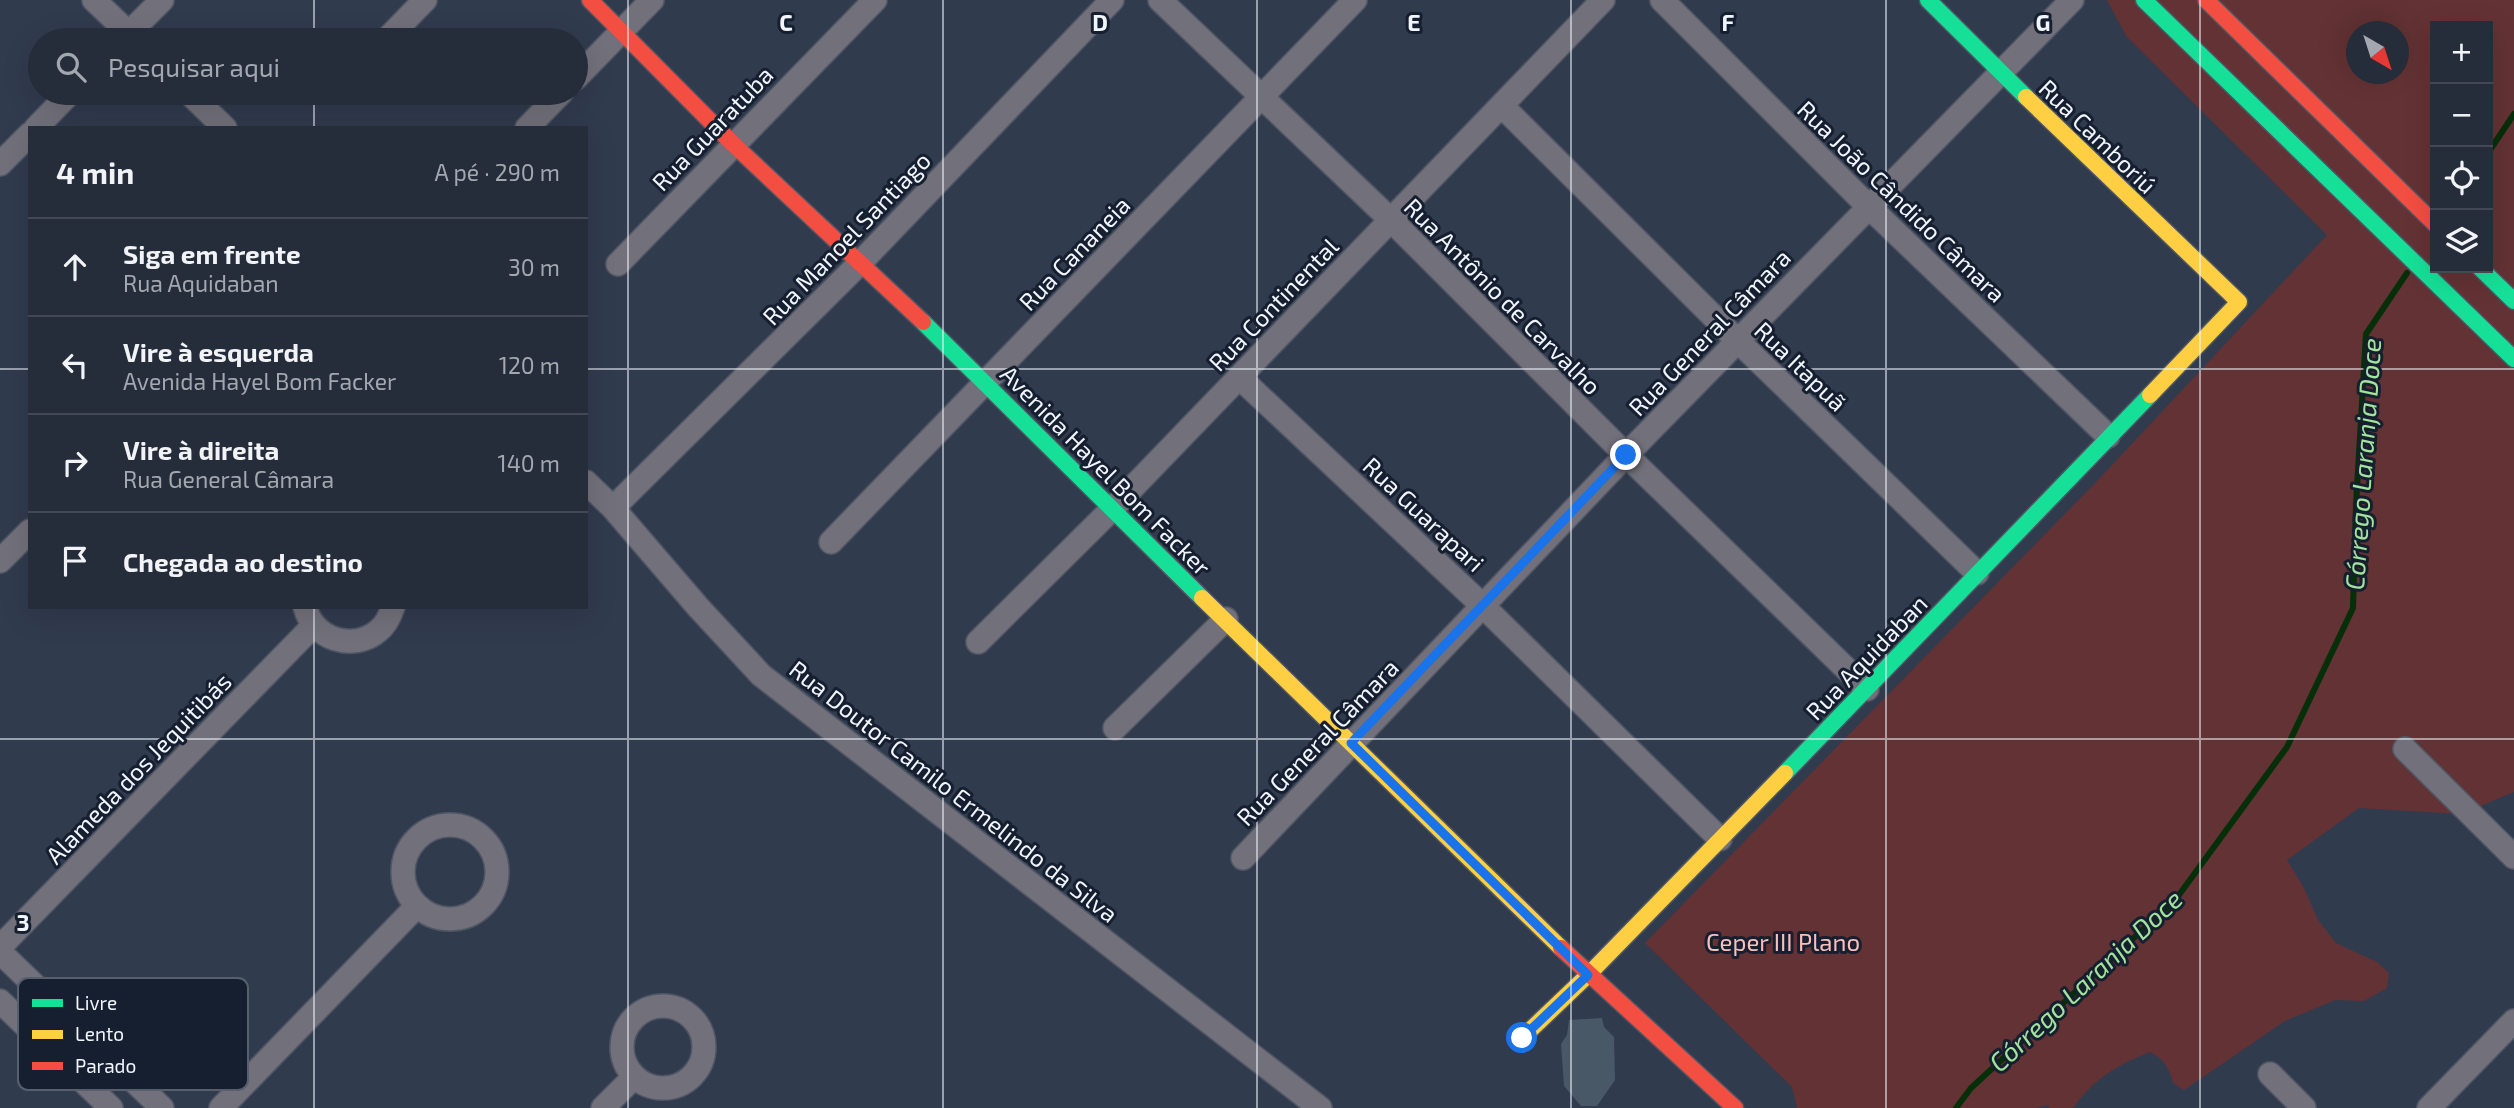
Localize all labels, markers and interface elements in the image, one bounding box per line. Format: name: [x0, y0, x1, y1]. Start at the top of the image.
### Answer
text: C: [779, 8, 793, 36]
text: D: [1092, 8, 1108, 36]
text: E: [1407, 8, 1421, 36]
text: F: [1722, 8, 1735, 36]
text: G: [2036, 8, 2050, 36]
north arrow: [2346, 21, 2409, 84]
map controls: [2430, 21, 2493, 273]
button: +: [2430, 21, 2493, 84]
search box: [28, 28, 588, 105]
icon: search: [52, 48, 90, 86]
text: Pesquisar aqui: [108, 51, 280, 82]
street label: Rua Guaratuba: [645, 60, 779, 196]
street label: Rua Camboriú: [2033, 73, 2163, 199]
button: −: [2430, 84, 2493, 147]
street label: Rua João Cândido Câmara: [1792, 94, 2012, 308]
street label: Rua Manoel Santiago: [756, 145, 936, 331]
button: locate: [2430, 147, 2493, 210]
text: 4 min: [56, 154, 134, 190]
text: A pé · 290 m: [435, 158, 560, 186]
street label: Rua Cananeia: [1013, 190, 1135, 316]
street label: Rua Antônio de Carvalho: [1399, 192, 1607, 400]
button: layers: [2430, 210, 2493, 273]
street label: Rua Continental: [1202, 231, 1344, 377]
text: Siga em frente: [123, 238, 301, 269]
street label: Rua General Câmara: [1622, 243, 1796, 421]
icon: ahead: [56, 248, 94, 286]
text: 30 m: [508, 253, 560, 281]
text: Rua Aquidaban: [123, 269, 279, 297]
street label: Rua Itapuã: [1749, 315, 1853, 417]
text: Vire à esquerda: [123, 336, 314, 367]
water label: Córrego Laranja Doce: [2338, 337, 2386, 591]
icon: left: [56, 346, 94, 384]
text: 120 m: [499, 351, 560, 379]
street label: Avenida Hayel Bom Facker: [995, 359, 1217, 581]
text: Avenida Hayel Bom Facker: [123, 367, 396, 395]
text: Vire à direita: [123, 434, 279, 465]
route end: [1610, 439, 1641, 470]
icon: right: [56, 444, 94, 482]
text: 140 m: [498, 449, 560, 477]
street label: Rua Guarapari: [1358, 451, 1490, 577]
text: Rua General Câmara: [123, 465, 334, 493]
icon: arrive: [56, 542, 94, 580]
text: Chegada ao destino: [123, 546, 363, 577]
street label: Rua Aquidaban: [1799, 589, 1933, 725]
street label: Rua General Câmara: [1230, 653, 1404, 831]
street label: Rua Doutor Camilo Ermelindo da Silva: [784, 654, 1124, 928]
street label: Alameda dos Jequitibás: [39, 666, 237, 870]
water label: Córrego Laranja Doce: [1982, 883, 2188, 1077]
text: 3: [16, 908, 30, 936]
park label: Ceper III Plano: [1706, 927, 1860, 956]
legend: [18, 978, 248, 1090]
text: Livre: [75, 991, 117, 1014]
text: Lento: [75, 1022, 124, 1045]
route start: [1506, 1022, 1537, 1053]
text: Parado: [75, 1054, 136, 1077]

